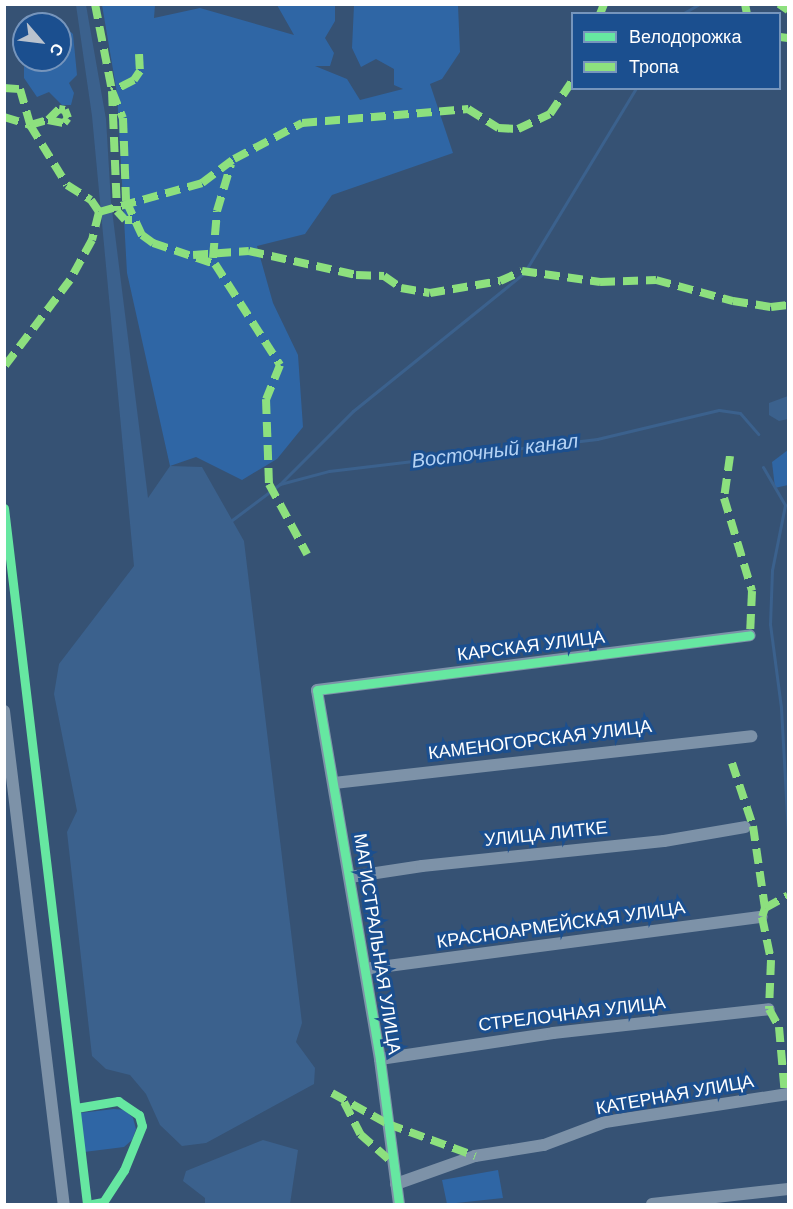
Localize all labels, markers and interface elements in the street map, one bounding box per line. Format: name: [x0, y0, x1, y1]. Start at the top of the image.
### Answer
north arrow: [12, 12, 72, 72]
legend: [571, 12, 781, 90]
text: Велодорожка: [629, 25, 741, 49]
text: С: [45, 40, 69, 60]
text: Тропа: [629, 55, 679, 79]
water label: Восточный канал: [410, 429, 580, 473]
street label: КАРСКАЯ УЛИЦА: [456, 626, 606, 666]
street label: КАМЕНОГОРСКАЯ УЛИЦА: [427, 716, 653, 764]
street label: УЛИЦА ЛИТКЕ: [483, 817, 609, 851]
street label: МАГИСТРАЛЬНАЯ УЛИЦА: [349, 832, 405, 1056]
street label: КРАСНОАРМЕЙСКАЯ УЛИЦА: [435, 897, 687, 953]
street label: СТРЕЛОЧНАЯ УЛИЦА: [477, 992, 667, 1036]
street label: КАТЕРНАЯ УЛИЦА: [594, 1070, 756, 1120]

